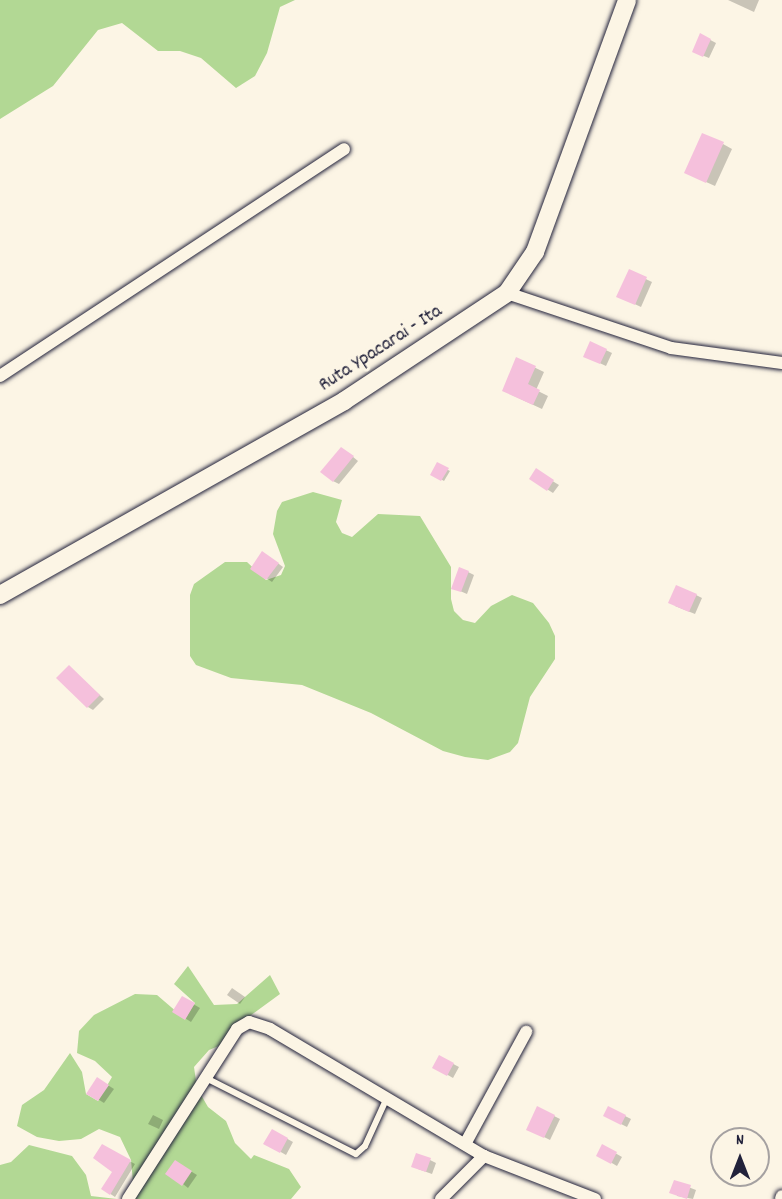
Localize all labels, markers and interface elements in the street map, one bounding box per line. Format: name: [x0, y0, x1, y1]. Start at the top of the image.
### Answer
street label: Ruta Ypacarai - Ita: [315, 300, 447, 398]
north arrow: [710, 1127, 770, 1187]
text: N: [736, 1129, 744, 1152]

